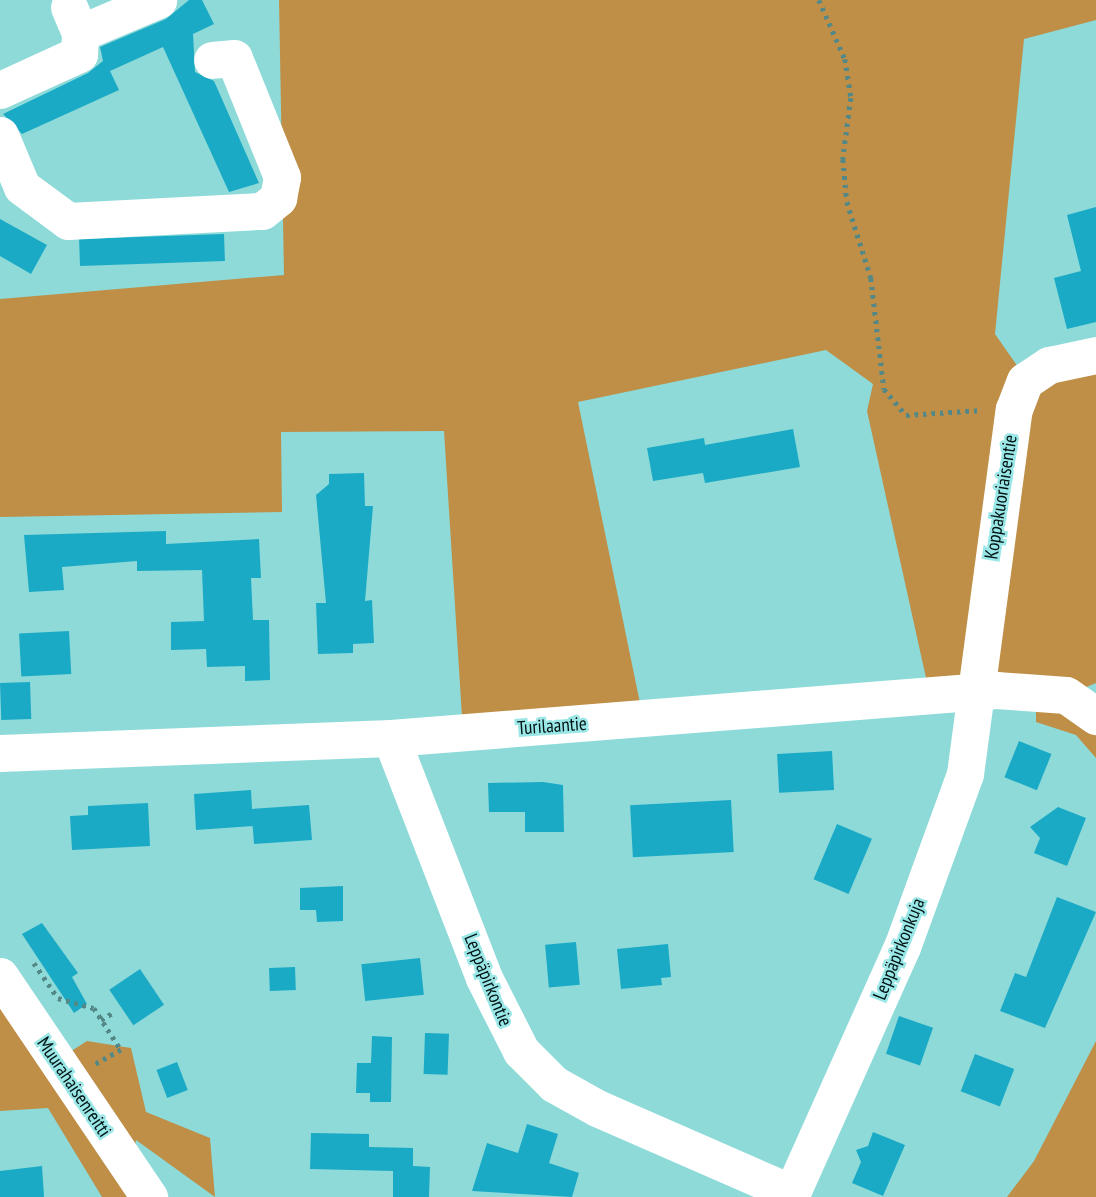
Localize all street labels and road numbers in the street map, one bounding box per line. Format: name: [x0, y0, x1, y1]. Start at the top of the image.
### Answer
street label: Koppakuoriaisentie: [980, 433, 1022, 561]
street label: Turilaantie: [516, 712, 588, 740]
street label: Leppäpirkonkuja: [868, 895, 930, 1003]
street label: Leppäpirkontie: [459, 931, 517, 1029]
street label: Muurahaisenreitti: [32, 1033, 116, 1141]

